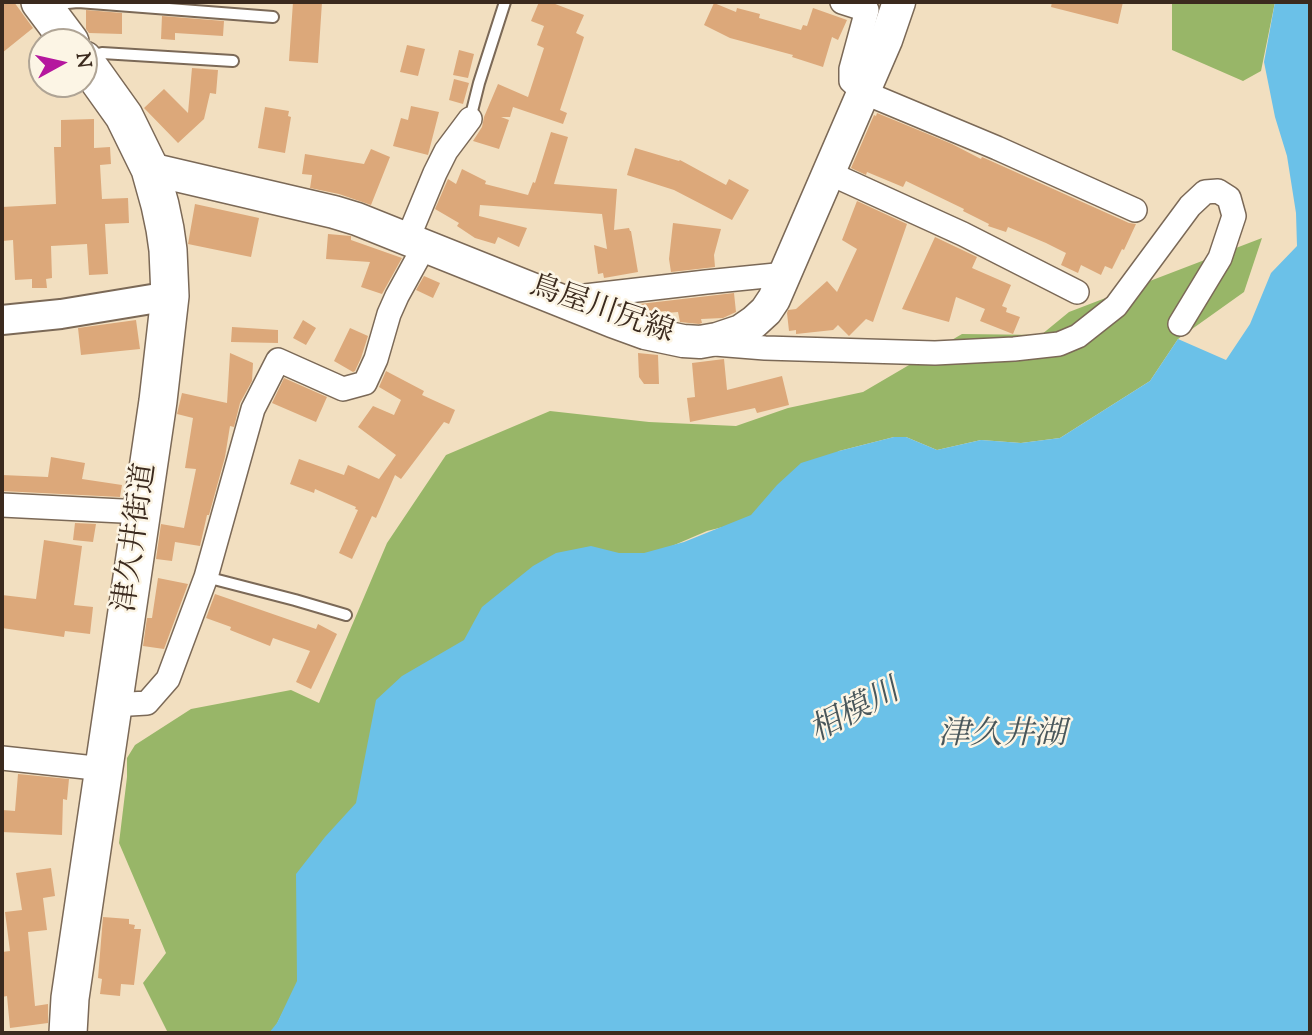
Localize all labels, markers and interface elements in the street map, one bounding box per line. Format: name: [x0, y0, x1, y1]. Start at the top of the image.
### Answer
north arrow: [28, 28, 98, 98]
text: N: [68, 51, 97, 70]
street label: 鳥屋川尻線: [524, 271, 678, 353]
street label: 津久井街道: [110, 461, 166, 615]
water label: 相模川: [805, 675, 907, 753]
water label: 津久井湖: [938, 719, 1066, 757]

